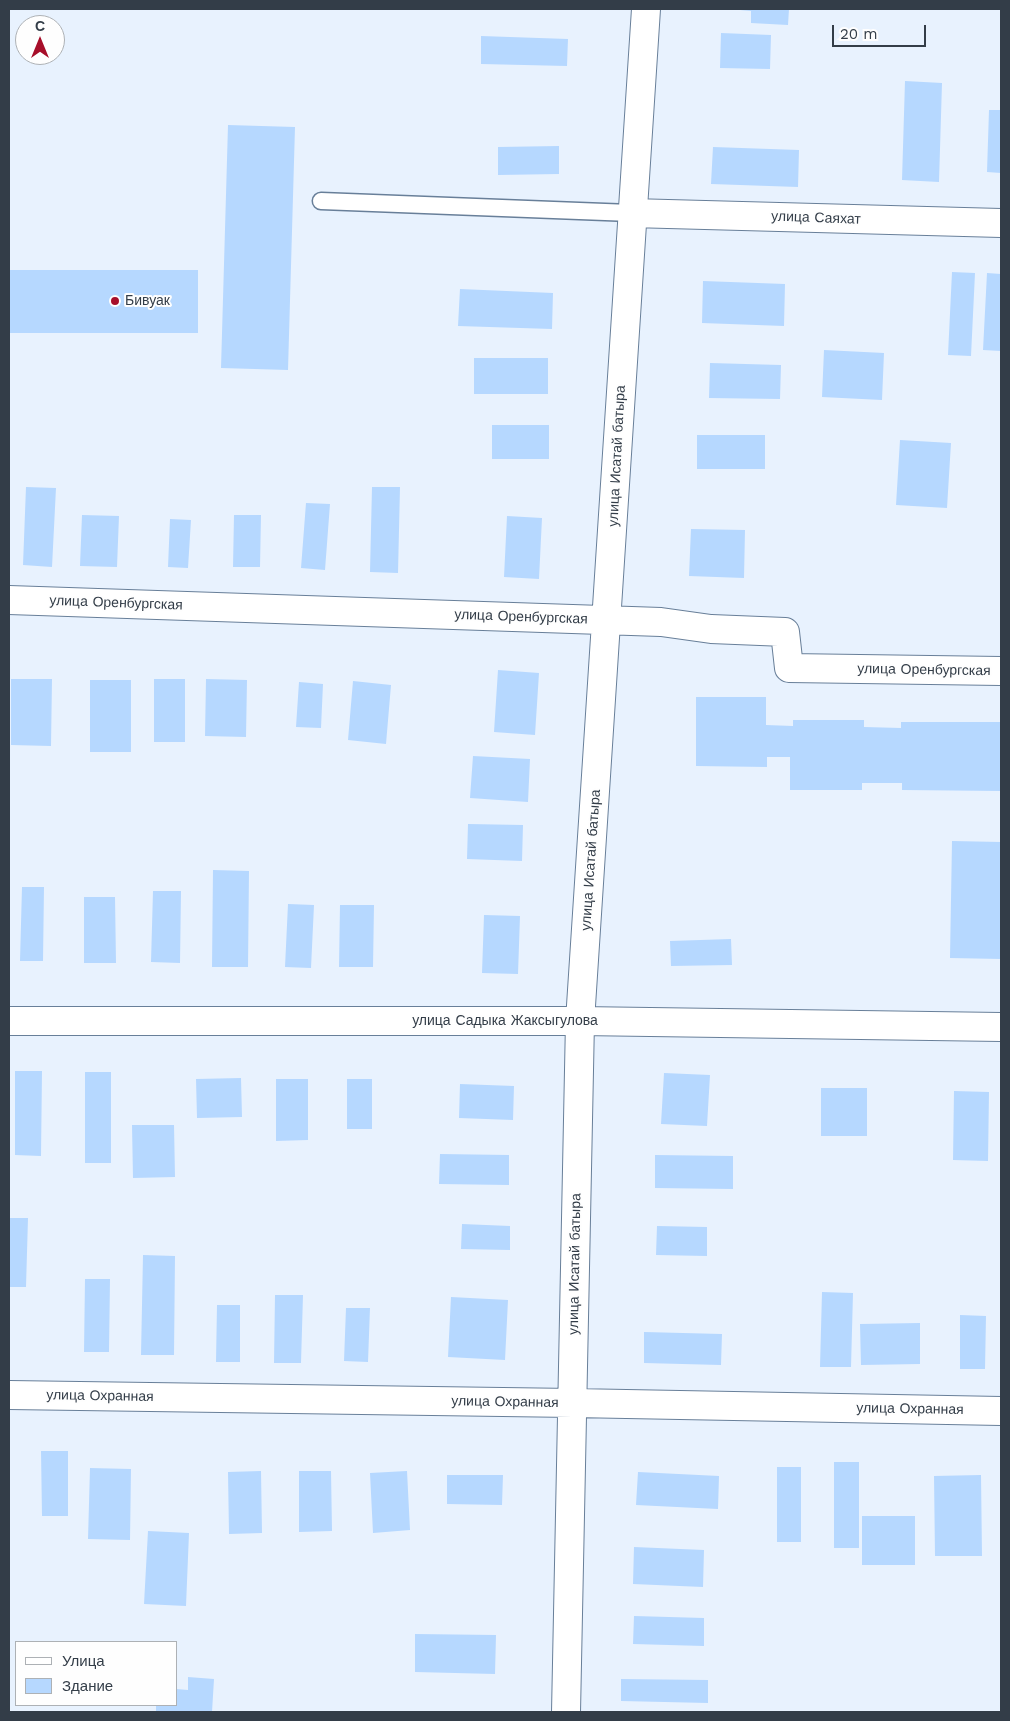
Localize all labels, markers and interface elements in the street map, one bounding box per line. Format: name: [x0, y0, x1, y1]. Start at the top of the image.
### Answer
north arrow: [15, 15, 65, 65]
scale bar: [835, 15, 929, 47]
text: С: [35, 18, 45, 34]
text: 20 m: [840, 25, 878, 43]
street label: улица Саяхат: [771, 208, 861, 228]
place label: Бивуак: [125, 293, 170, 309]
marker: Бивуак: [109, 295, 121, 307]
street label: улица Исатай батыра: [605, 385, 629, 527]
street label: улица Оренбургская: [49, 592, 183, 614]
street label: улица Оренбургская: [454, 606, 588, 628]
street label: улица Оренбургская: [857, 660, 991, 680]
street label: улица Исатай батыра: [578, 789, 604, 931]
street label: улица Садыка Жаксыгулова: [412, 1013, 598, 1029]
street label: улица Исатай батыра: [565, 1193, 585, 1335]
street label: улица Охранная: [46, 1387, 154, 1405]
street label: улица Охранная: [451, 1393, 559, 1411]
street label: улица Охранная: [856, 1400, 964, 1418]
legend: [15, 1641, 178, 1706]
text: Улица: [62, 1652, 105, 1670]
text: Здание: [62, 1677, 113, 1695]

